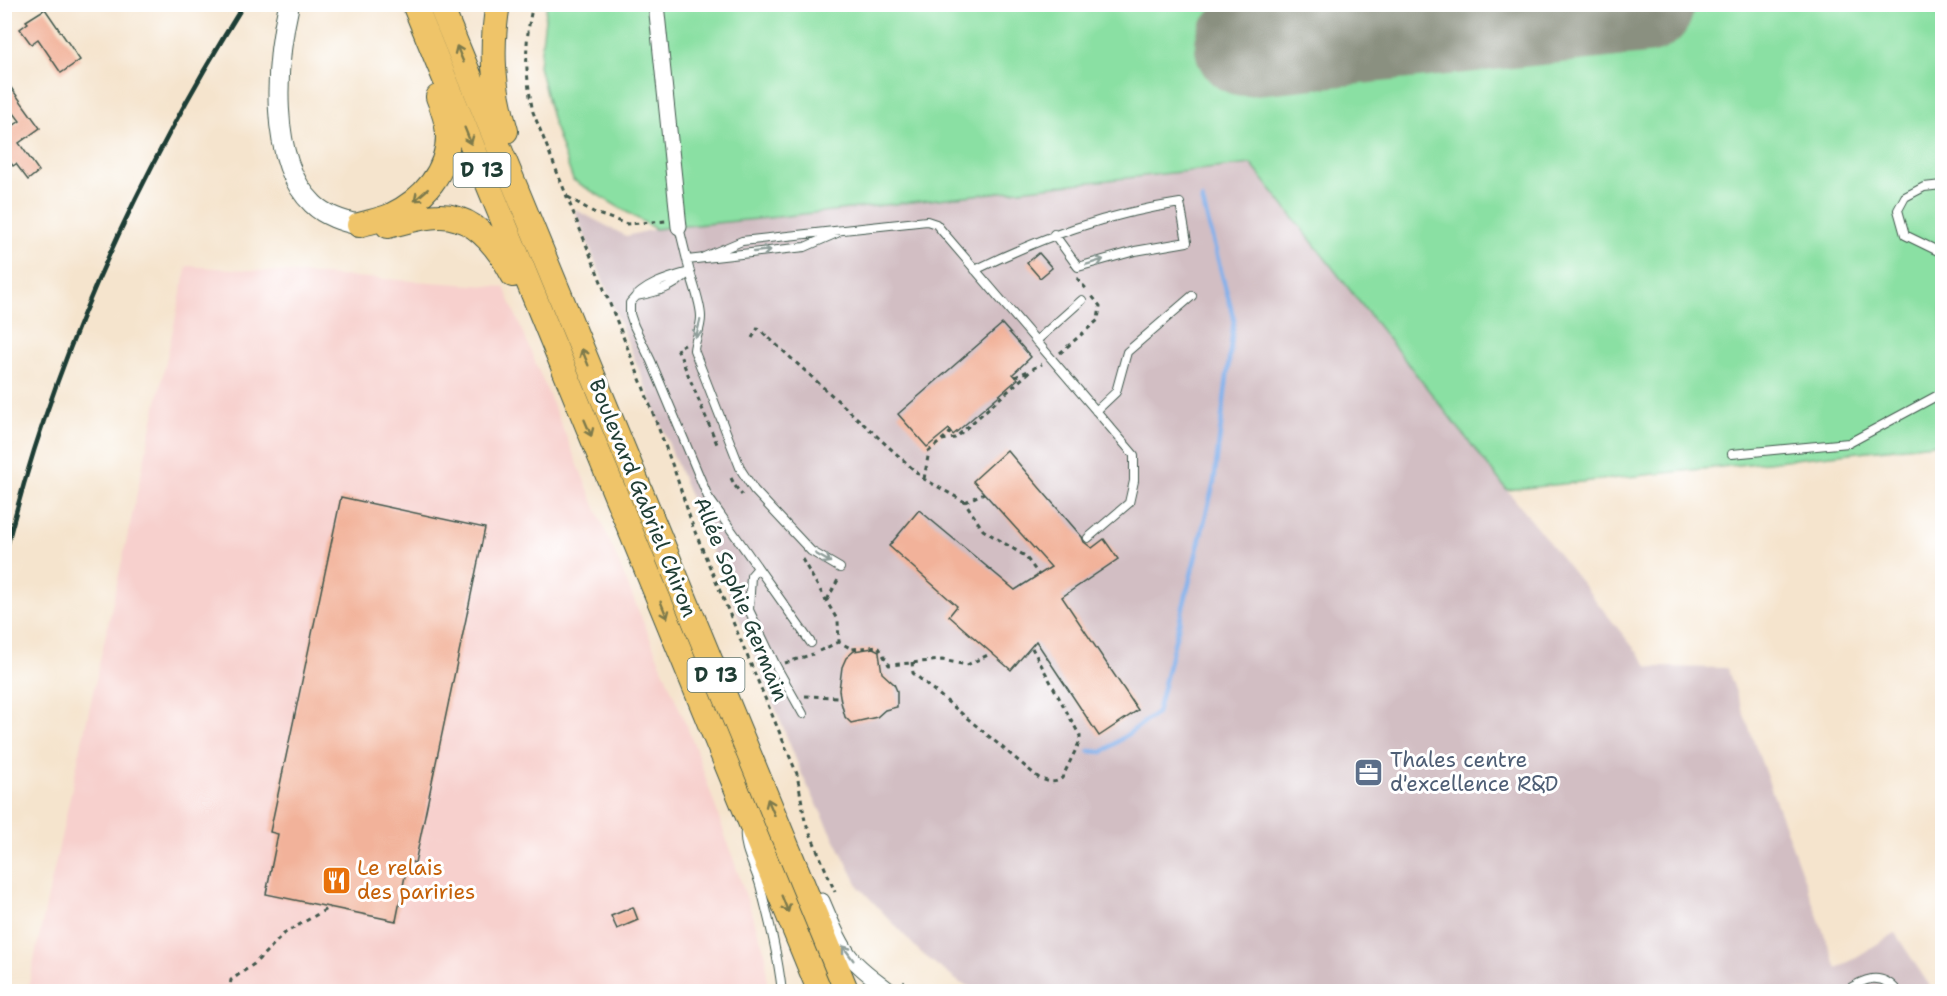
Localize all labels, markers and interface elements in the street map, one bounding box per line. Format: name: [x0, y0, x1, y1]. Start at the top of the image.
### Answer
one-way arrow: [454, 46, 465, 64]
one-way arrow: [463, 127, 474, 145]
road number: D 13: [454, 153, 510, 187]
one-way arrow: [414, 188, 429, 202]
one-way arrow: [752, 246, 772, 257]
one-way arrow: [1085, 256, 1104, 267]
one-way arrow: [692, 319, 704, 338]
one-way arrow: [579, 348, 590, 366]
street label: Boulevard Gabriel Chiron: [582, 375, 704, 621]
one-way arrow: [583, 419, 594, 437]
street label: Allée Sophie Germain: [687, 493, 795, 705]
one-way arrow: [814, 552, 831, 564]
one-way arrow: [659, 600, 670, 618]
road number: D 13: [688, 658, 744, 692]
place label: Thales centre d'excellence R&D: [1390, 746, 1558, 798]
office icon: Thales centre d'excellence R&D: [1353, 756, 1385, 788]
one-way arrow: [765, 798, 777, 816]
place label: Le relais des pariries: [357, 854, 475, 906]
restaurant icon: Le relais des pariries: [320, 864, 352, 896]
one-way arrow: [780, 895, 791, 913]
one-way arrow: [842, 945, 854, 961]

